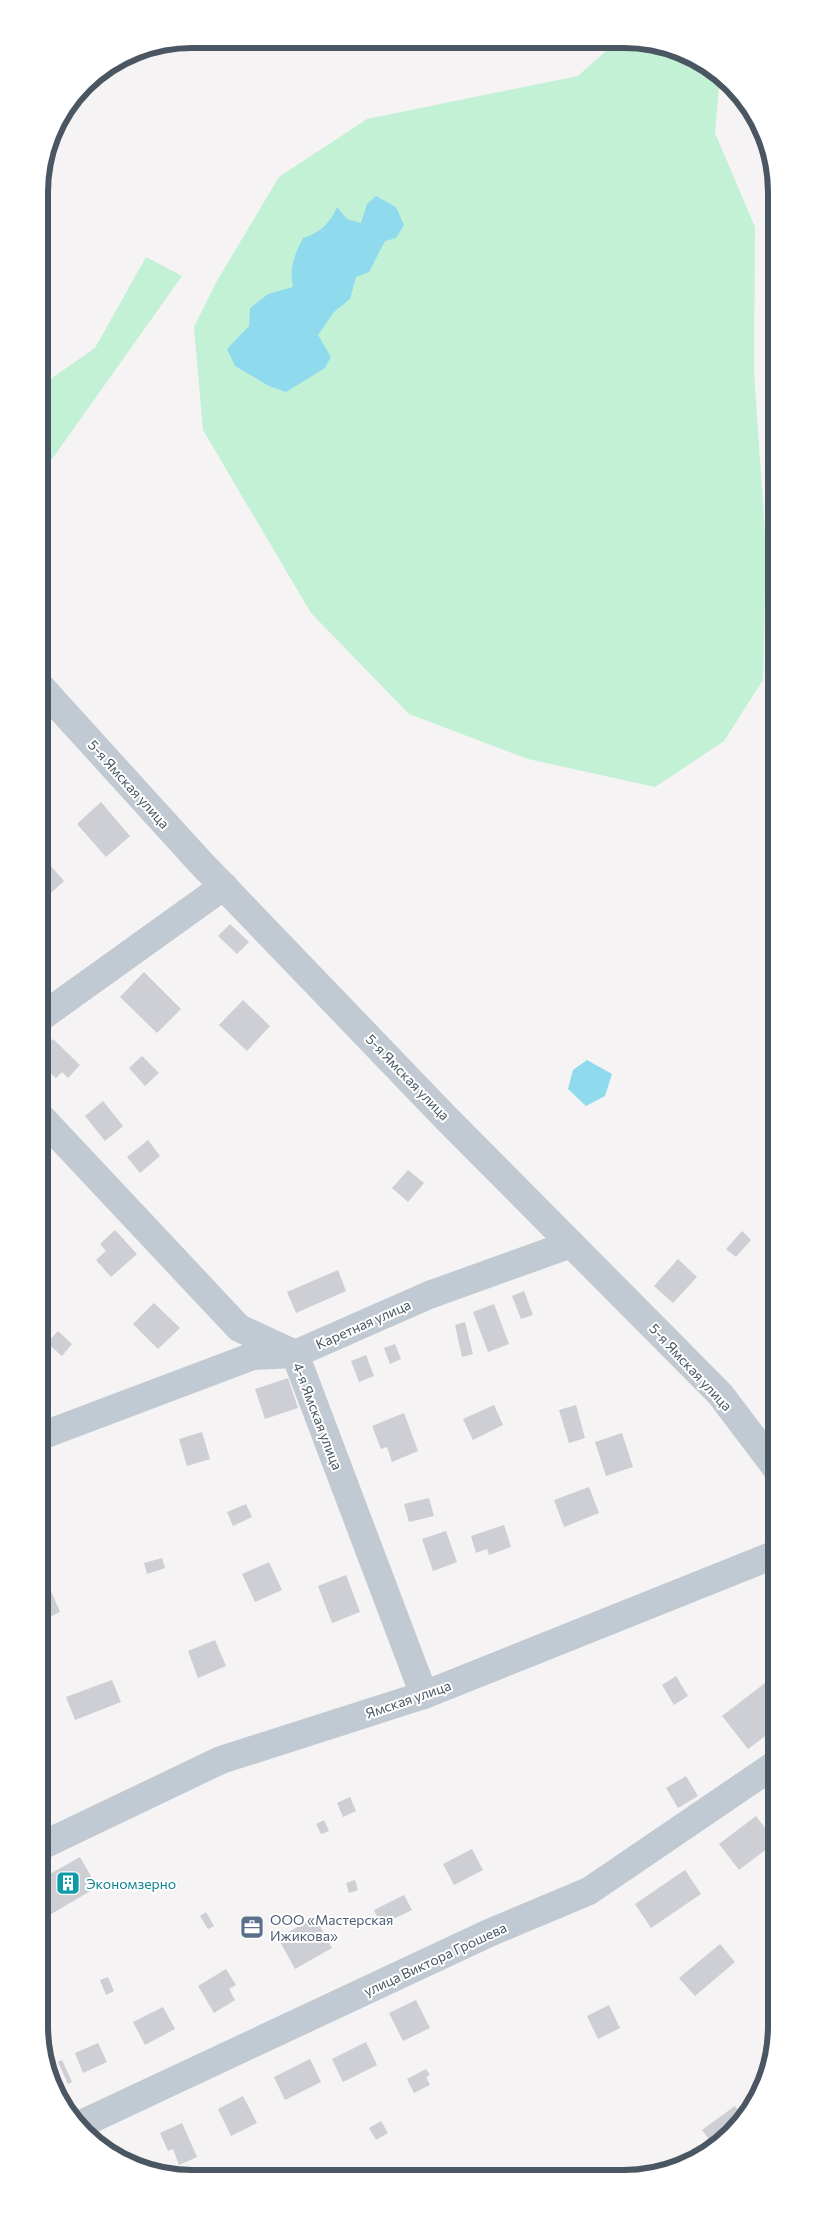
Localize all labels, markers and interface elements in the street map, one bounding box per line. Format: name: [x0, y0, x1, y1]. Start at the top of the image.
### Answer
street label: 5-я Ямская улица: [85, 736, 173, 832]
street label: 5-я Ямская улица: [363, 1030, 453, 1124]
street label: Каретная улица: [313, 1295, 413, 1353]
street label: 5-я Ямская улица: [646, 1320, 736, 1414]
street label: 4-я Ямская улица: [290, 1360, 346, 1472]
street label: Ямская улица: [363, 1676, 453, 1722]
building icon: Экономзерно: [55, 1870, 81, 1896]
place label: Экономзерно: [86, 1875, 176, 1892]
place label: ООО «Мастерская Ижикова»: [270, 1911, 393, 1944]
office icon: ООО «Мастерская Ижикова»: [239, 1914, 265, 1940]
street label: улица Виктора Грошева: [361, 1918, 509, 2000]

